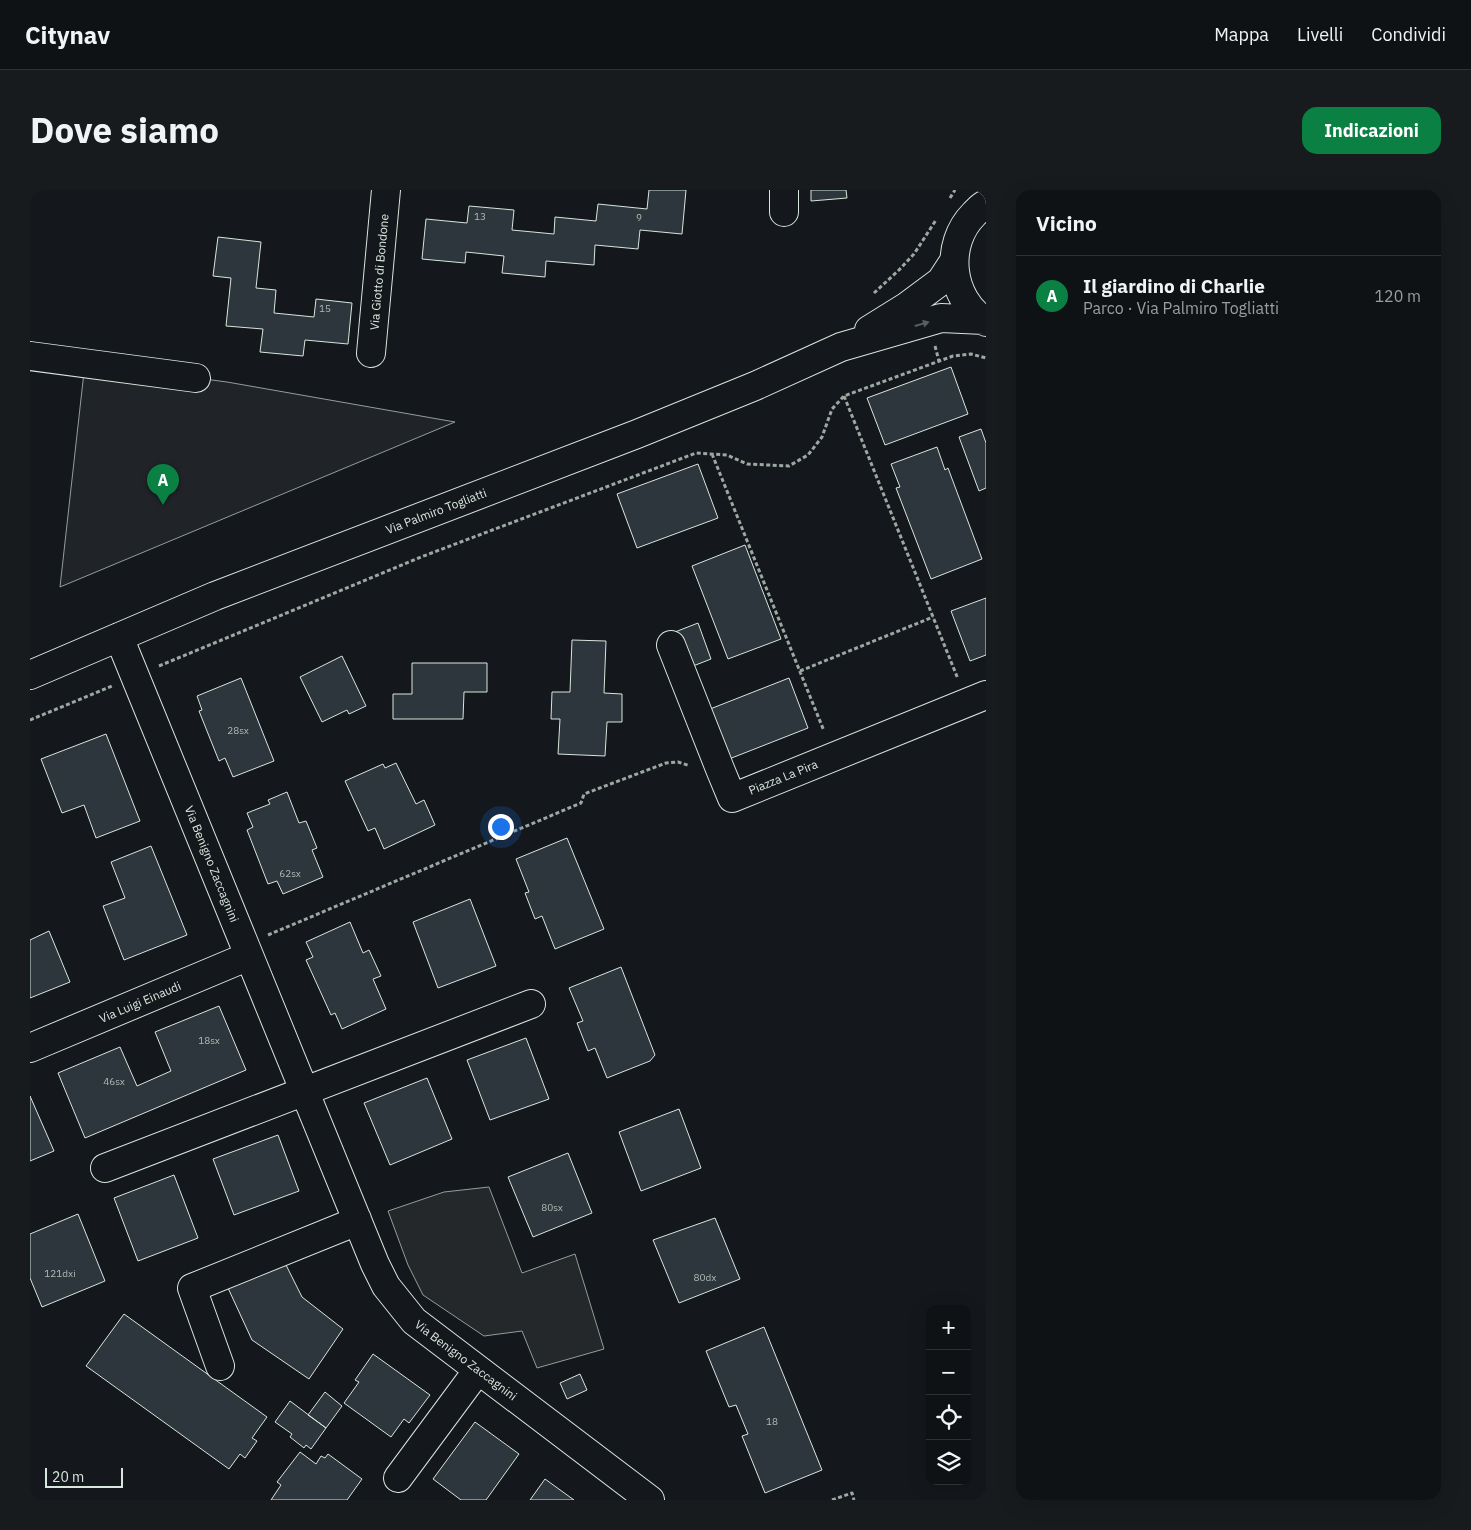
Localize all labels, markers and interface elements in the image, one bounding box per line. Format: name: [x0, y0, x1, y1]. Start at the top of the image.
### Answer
text: Citynav: [25, 19, 110, 51]
text: Mappa: [1214, 23, 1269, 46]
text: Livelli: [1297, 23, 1343, 46]
text: Condividi: [1371, 23, 1446, 46]
text: Dove siamo: [30, 107, 219, 153]
button: Indicazioni: [1302, 107, 1441, 154]
text: Vicino: [1036, 209, 1097, 237]
house number: 13: [474, 210, 486, 223]
house number: 9: [636, 211, 642, 224]
street label: Via Giotto di Bondone: [366, 213, 392, 331]
text: Il giardino di Charlie: [1083, 274, 1265, 298]
text: A: [1047, 286, 1057, 306]
text: 120 m: [1374, 286, 1421, 306]
text: Parco · Via Palmiro Togliatti: [1083, 298, 1279, 318]
house number: 15: [319, 302, 331, 315]
one-way arrow: [914, 320, 929, 328]
pin: A: [147, 464, 179, 505]
street label: Via Palmiro Togliatti: [383, 485, 489, 537]
house number: 28sx: [227, 724, 249, 737]
street label: Piazza La Pira: [746, 756, 820, 798]
street label: Via Benigno Zaccagnini: [182, 804, 242, 924]
your location: [488, 814, 514, 840]
house number: 62sx: [279, 867, 301, 880]
street label: Via Luigi Einaudi: [97, 978, 183, 1026]
house number: 18sx: [198, 1034, 220, 1047]
house number: 46sx: [103, 1075, 125, 1088]
house number: 80sx: [541, 1201, 563, 1214]
house number: 121dxi: [44, 1267, 76, 1280]
house number: 80dx: [694, 1271, 716, 1284]
map controls: [926, 1305, 971, 1485]
button: +: [926, 1305, 971, 1350]
street label: Via Benigno Zaccagnini: [412, 1317, 520, 1403]
button: −: [926, 1350, 971, 1395]
button: locate: [926, 1395, 971, 1440]
house number: 18: [766, 1415, 778, 1428]
button: layers: [926, 1440, 971, 1485]
scale bar: [45, 1465, 122, 1488]
text: 20 m: [52, 1468, 84, 1486]

